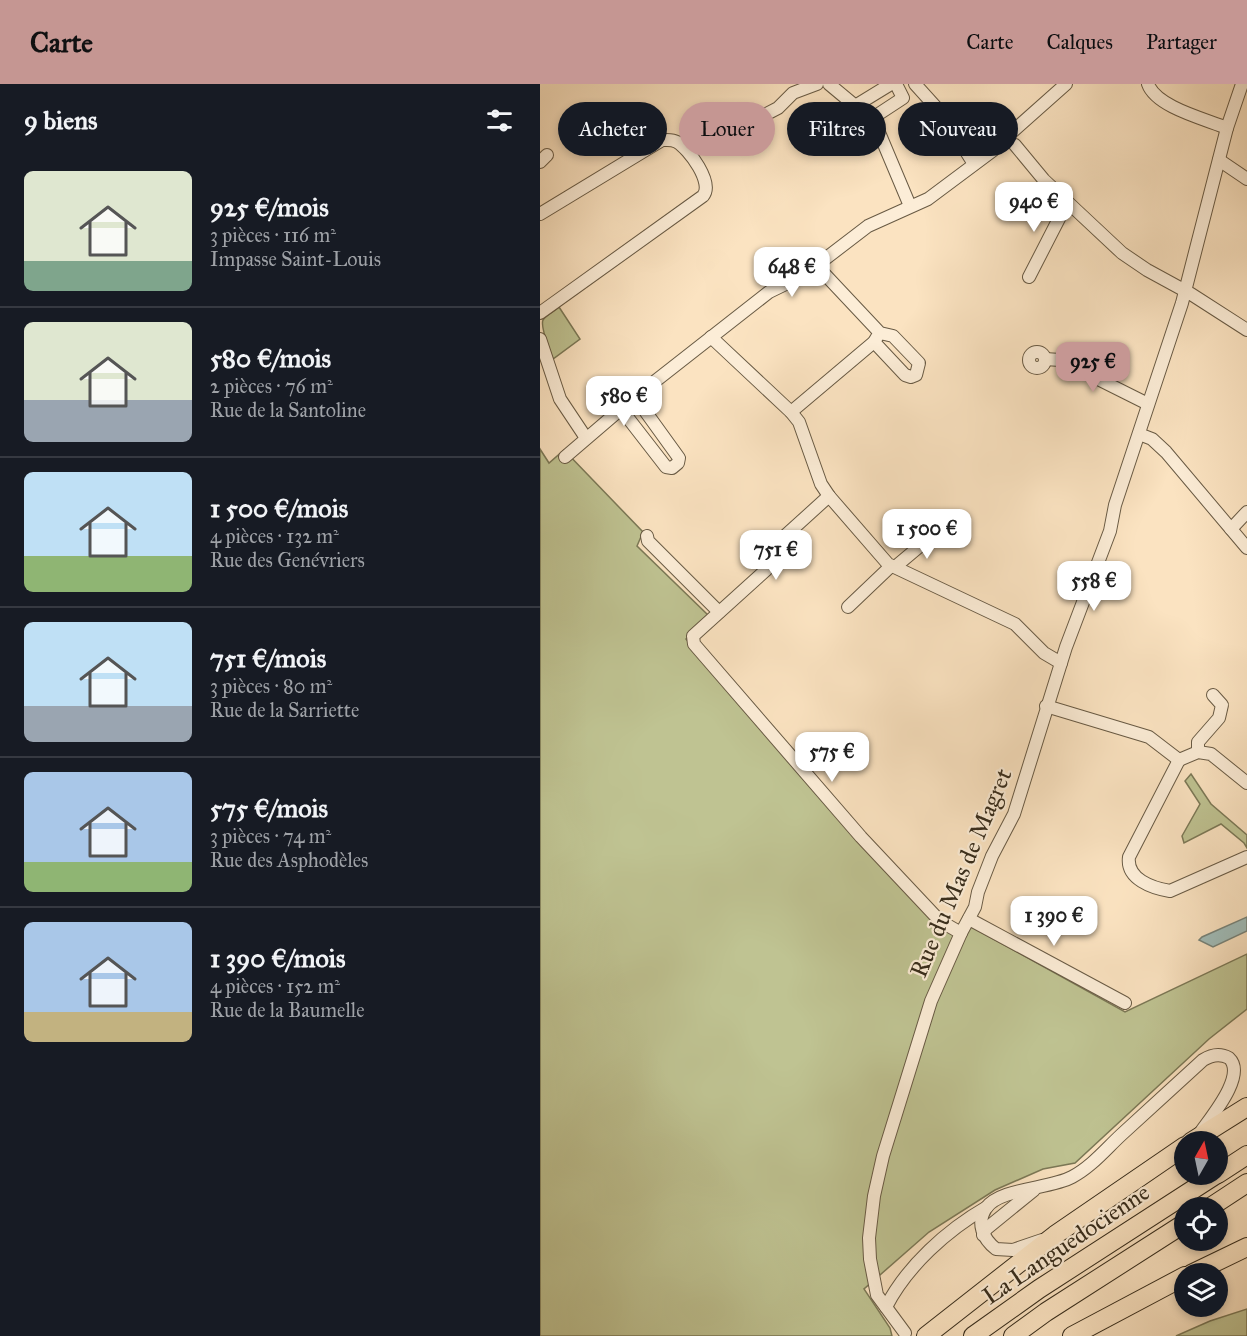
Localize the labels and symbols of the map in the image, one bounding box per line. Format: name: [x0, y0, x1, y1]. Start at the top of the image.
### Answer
pin: 940 €: [992, 182, 1076, 233]
pin: 648 €: [750, 247, 834, 298]
pin: 925 €: [1051, 342, 1135, 393]
pin: 580 €: [582, 376, 666, 427]
pin: 1 500 €: [872, 509, 982, 560]
pin: 751 €: [734, 530, 818, 581]
pin: 558 €: [1052, 561, 1136, 612]
pin: 575 €: [790, 732, 874, 783]
street label: Rue du Mas de Magret: [903, 764, 1019, 982]
pin: 1 390 €: [999, 896, 1109, 947]
north arrow: [1174, 1131, 1228, 1185]
street label: La Languedocienne: [977, 1177, 1155, 1311]

